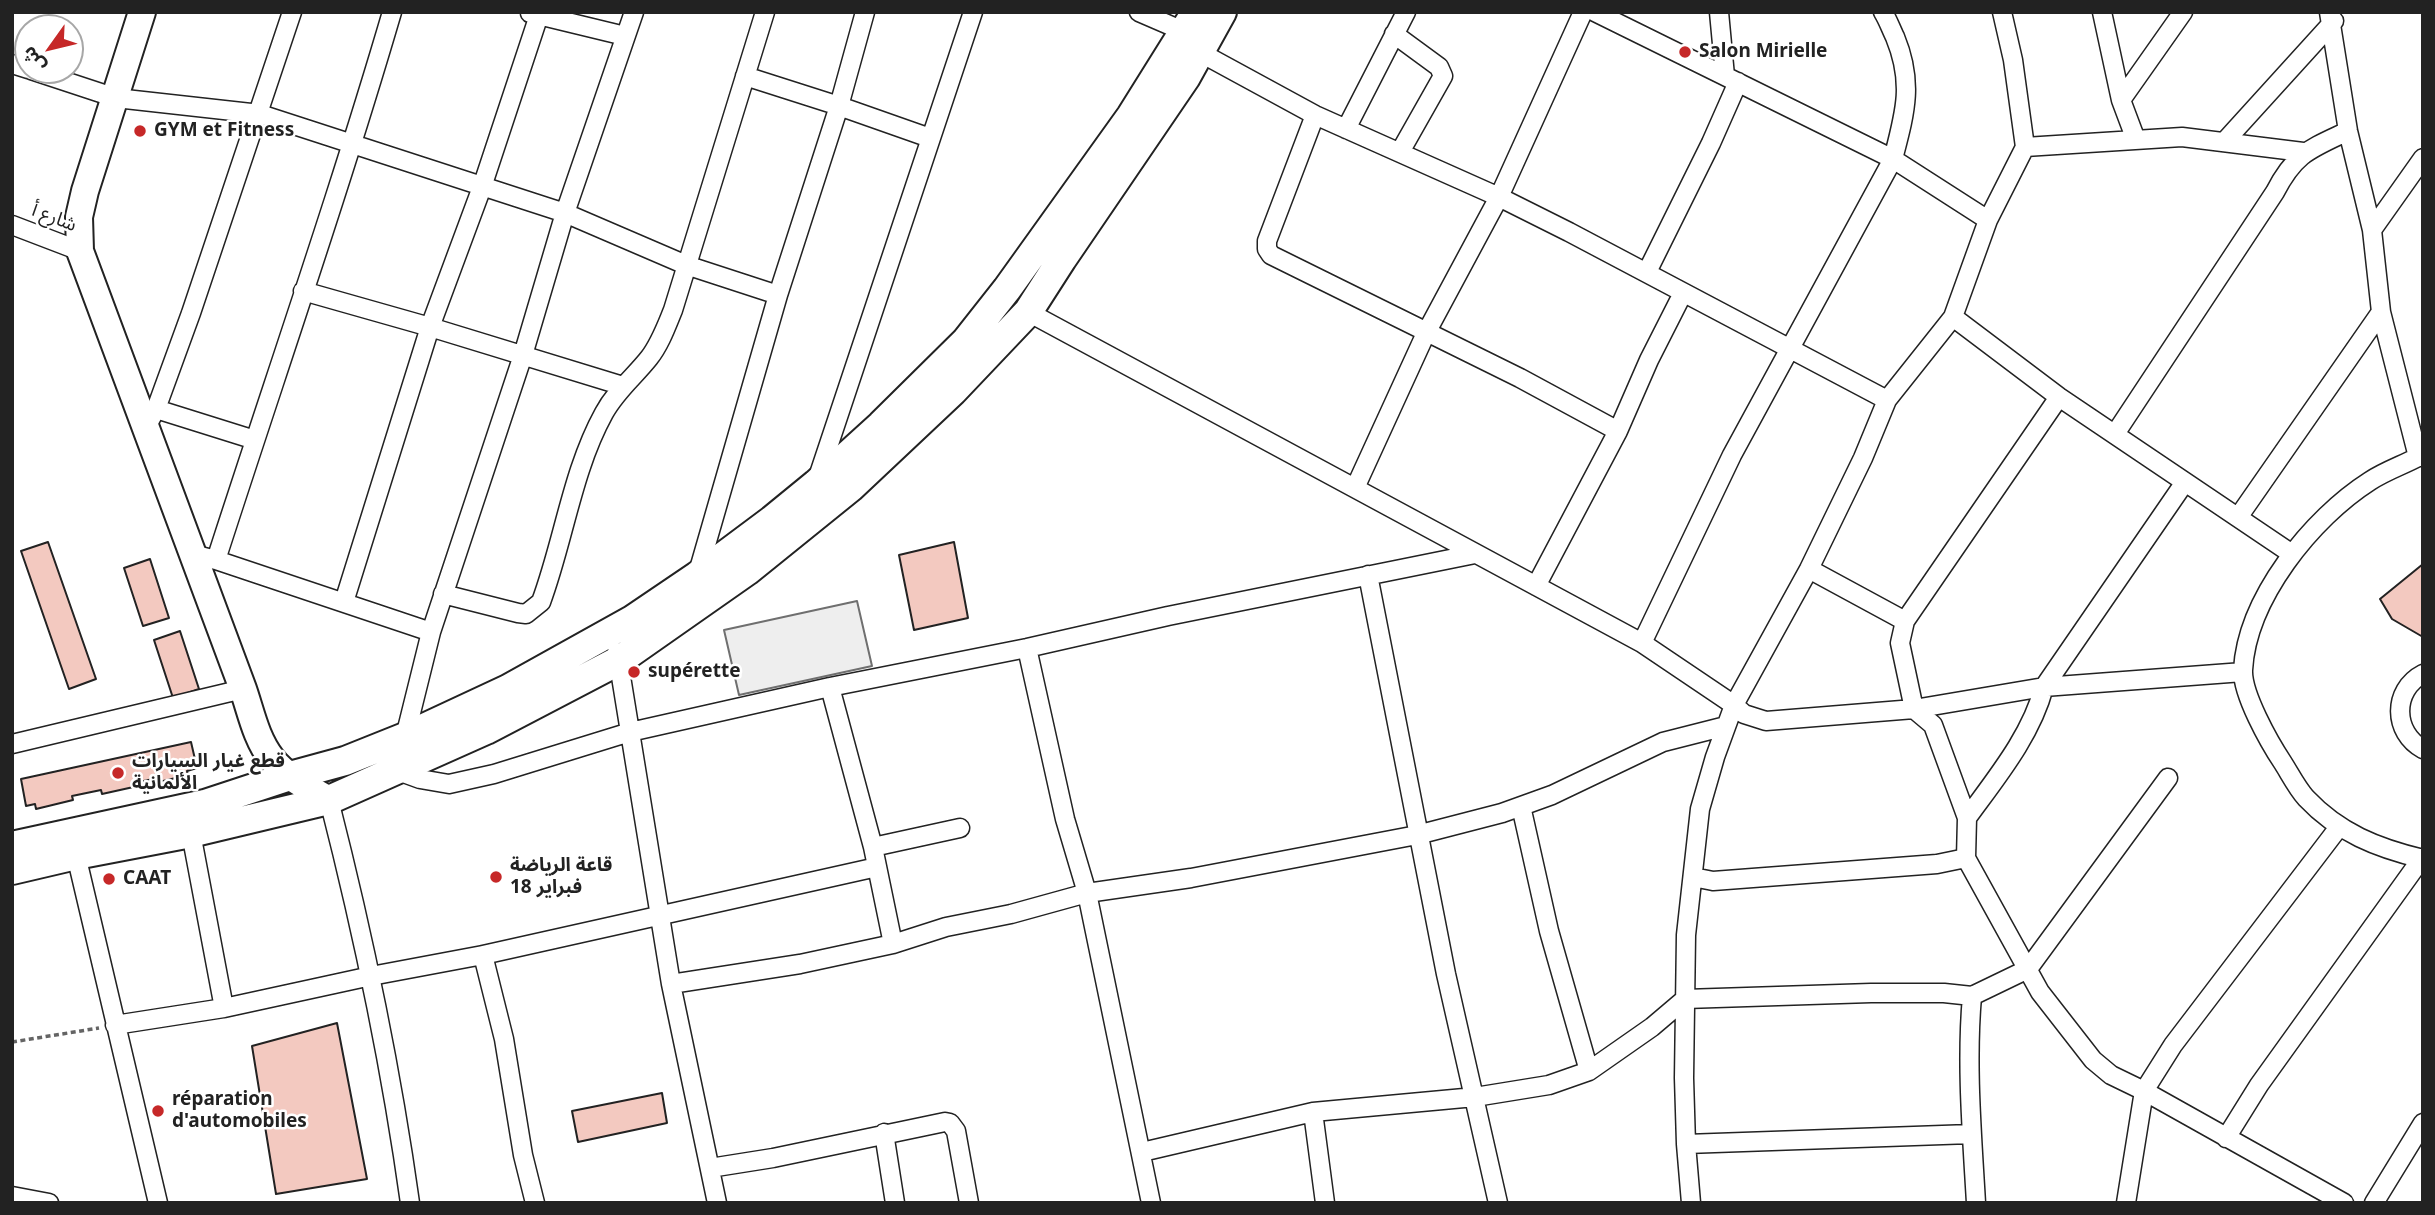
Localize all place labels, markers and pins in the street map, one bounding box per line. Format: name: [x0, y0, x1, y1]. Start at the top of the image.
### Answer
place label: Salon Mirielle: [1699, 41, 1827, 63]
marker: Salon Mirielle: [1677, 44, 1693, 60]
place label: GYM et Fitness: [154, 120, 294, 142]
marker: GYM et Fitness: [132, 123, 148, 139]
place label: supérette: [648, 661, 741, 683]
marker: supérette: [626, 664, 642, 680]
place label: قطع غيار السيارات الألمانية: [132, 751, 285, 795]
marker: قطع غيار السيارات الألمانية: [110, 765, 126, 781]
place label: قاعة الرياضة 18 فبراير: [510, 855, 612, 899]
place label: CAAT: [123, 868, 171, 890]
marker: قاعة الرياضة 18 فبراير: [488, 869, 504, 885]
marker: CAAT: [101, 871, 117, 887]
place label: réparation d'automobiles: [172, 1089, 307, 1133]
marker: réparation d'automobiles: [150, 1103, 166, 1119]

